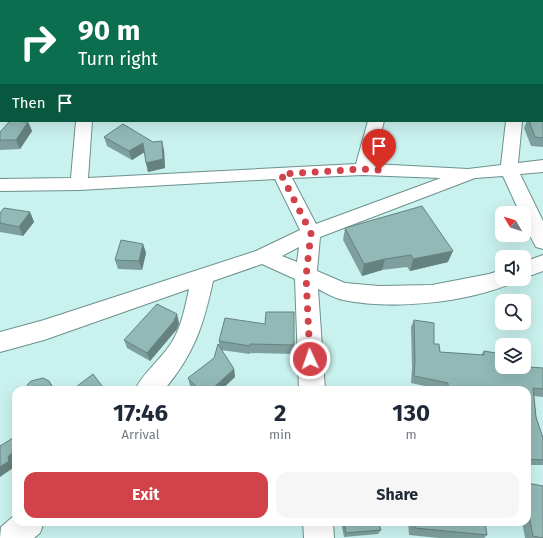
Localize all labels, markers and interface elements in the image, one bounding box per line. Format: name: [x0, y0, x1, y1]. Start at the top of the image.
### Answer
text: 90 m: [78, 14, 140, 47]
icon: right: [12, 16, 64, 68]
text: Turn right: [78, 48, 158, 70]
icon: arrive: [54, 92, 76, 114]
text: Then: [12, 94, 46, 112]
pin: [362, 129, 396, 170]
icon: arrive: [368, 135, 390, 157]
north arrow: [495, 206, 531, 242]
map controls: [495, 206, 531, 374]
button: sound: [495, 250, 531, 286]
button: search: [495, 294, 531, 330]
position arrow: [289, 338, 331, 380]
button: layers: [495, 338, 531, 374]
text: 17:46: [113, 399, 168, 427]
text: 2: [274, 399, 286, 427]
text: 130: [392, 399, 430, 427]
text: Arrival: [121, 427, 160, 442]
text: min: [269, 427, 291, 442]
text: m: [406, 427, 417, 442]
button: Exit: [24, 472, 268, 518]
button: Share: [276, 472, 519, 518]

